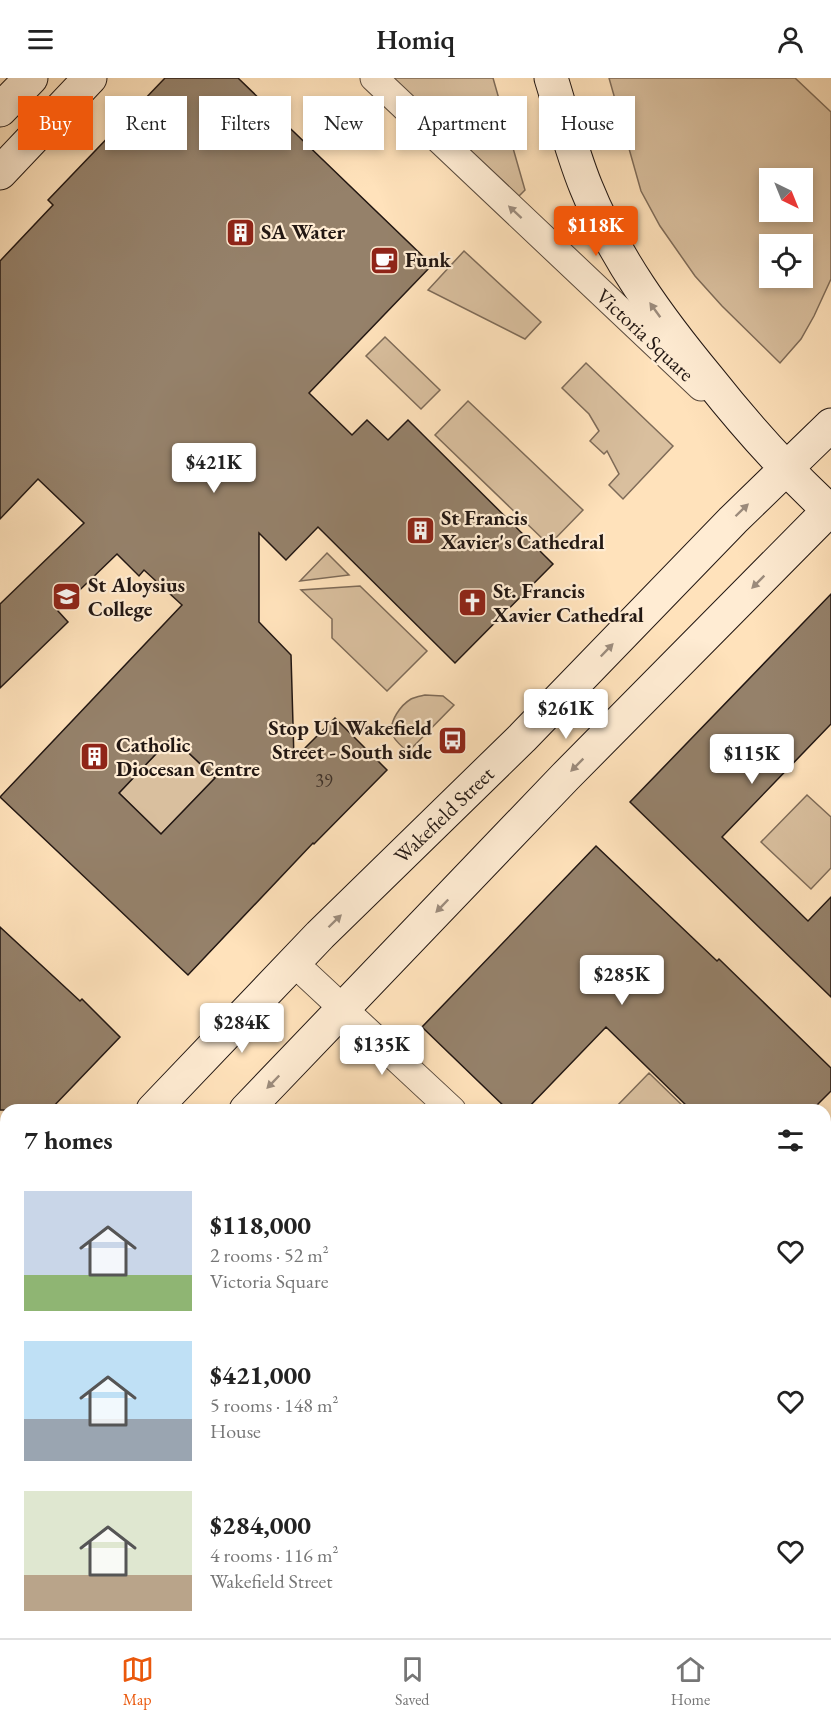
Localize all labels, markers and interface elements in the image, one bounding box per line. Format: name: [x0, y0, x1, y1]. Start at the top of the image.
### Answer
text: Homiq: [376, 22, 455, 57]
icon: menu: [24, 23, 57, 56]
icon: person: [774, 23, 807, 56]
chip: Buy: [18, 96, 93, 150]
chip: Rent: [105, 96, 187, 150]
chip: Filters: [199, 96, 291, 150]
chip: New: [303, 96, 384, 150]
chip: Apartment: [396, 96, 527, 150]
chip: House: [539, 96, 635, 150]
north arrow: [759, 168, 813, 222]
map controls: [759, 168, 813, 288]
one-way arrow: [508, 205, 523, 219]
pin: $118K: [554, 206, 638, 257]
text: $118K: [568, 212, 624, 238]
building icon: SA Water: [224, 216, 256, 248]
place label: SA Water: [261, 218, 345, 245]
button: locate: [759, 234, 813, 288]
cafe icon: Funk: [368, 244, 400, 276]
place label: Funk: [405, 246, 452, 273]
street label: Victoria Square: [591, 282, 700, 387]
one-way arrow: [650, 302, 662, 317]
pin: $421K: [172, 443, 256, 494]
text: $421K: [186, 449, 242, 475]
one-way arrow: [735, 503, 750, 517]
place label: St Francis Xavier's Cathedral: [440, 504, 604, 555]
building icon: St Francis Xavier's Cathedral: [404, 514, 436, 546]
place label: St Aloysius College: [88, 571, 185, 622]
one-way arrow: [752, 574, 766, 588]
place label: St. Francis Xavier Cathedral: [492, 577, 644, 628]
school or university icon: St Aloysius College: [51, 581, 83, 613]
church icon: St. Francis Xavier Cathedral: [456, 587, 488, 619]
one-way arrow: [600, 643, 614, 658]
pin: $261K: [524, 689, 608, 740]
text: $261K: [538, 695, 594, 721]
place label: Stop U1 Wakefield Street - South side: [268, 714, 432, 765]
bus stop icon: Stop U1 Wakefield Street - South side: [437, 724, 469, 756]
place label: Catholic Diocesan Centre: [116, 731, 260, 782]
pin: $115K: [710, 734, 794, 785]
text: $115K: [724, 740, 780, 766]
building icon: Catholic Diocesan Centre: [79, 741, 111, 773]
one-way arrow: [570, 758, 584, 772]
street label: Wakefield Street: [388, 760, 500, 869]
house number: 39: [315, 769, 333, 792]
one-way arrow: [435, 899, 449, 914]
one-way arrow: [327, 914, 342, 928]
pin: $285K: [580, 955, 664, 1006]
text: $285K: [594, 961, 650, 987]
pin: $284K: [200, 1003, 284, 1054]
text: $284K: [214, 1009, 270, 1035]
pin: $135K: [340, 1025, 424, 1076]
text: $135K: [354, 1031, 410, 1057]
one-way arrow: [267, 1074, 281, 1088]
text: 7 homes: [24, 1123, 113, 1157]
icon: filters: [774, 1124, 807, 1157]
text: $118,000: [210, 1208, 311, 1242]
icon: home: [72, 1215, 144, 1287]
icon: heart: [774, 1235, 807, 1268]
text: 2 rooms · 52 m²: [210, 1242, 329, 1268]
text: Victoria Square: [210, 1268, 329, 1294]
text: $421,000: [210, 1358, 311, 1392]
icon: home: [72, 1365, 144, 1437]
icon: heart: [774, 1385, 807, 1418]
text: 5 rooms · 148 m²: [210, 1392, 338, 1418]
text: House: [210, 1418, 261, 1444]
text: $284,000: [210, 1508, 311, 1542]
icon: home: [72, 1515, 144, 1587]
icon: heart: [774, 1535, 807, 1568]
text: 4 rooms · 116 m²: [210, 1542, 338, 1568]
text: Wakefield Street: [210, 1568, 333, 1594]
tab: Map: [121, 1653, 154, 1710]
tab: Saved: [395, 1653, 429, 1710]
tab: Home: [671, 1653, 710, 1710]

